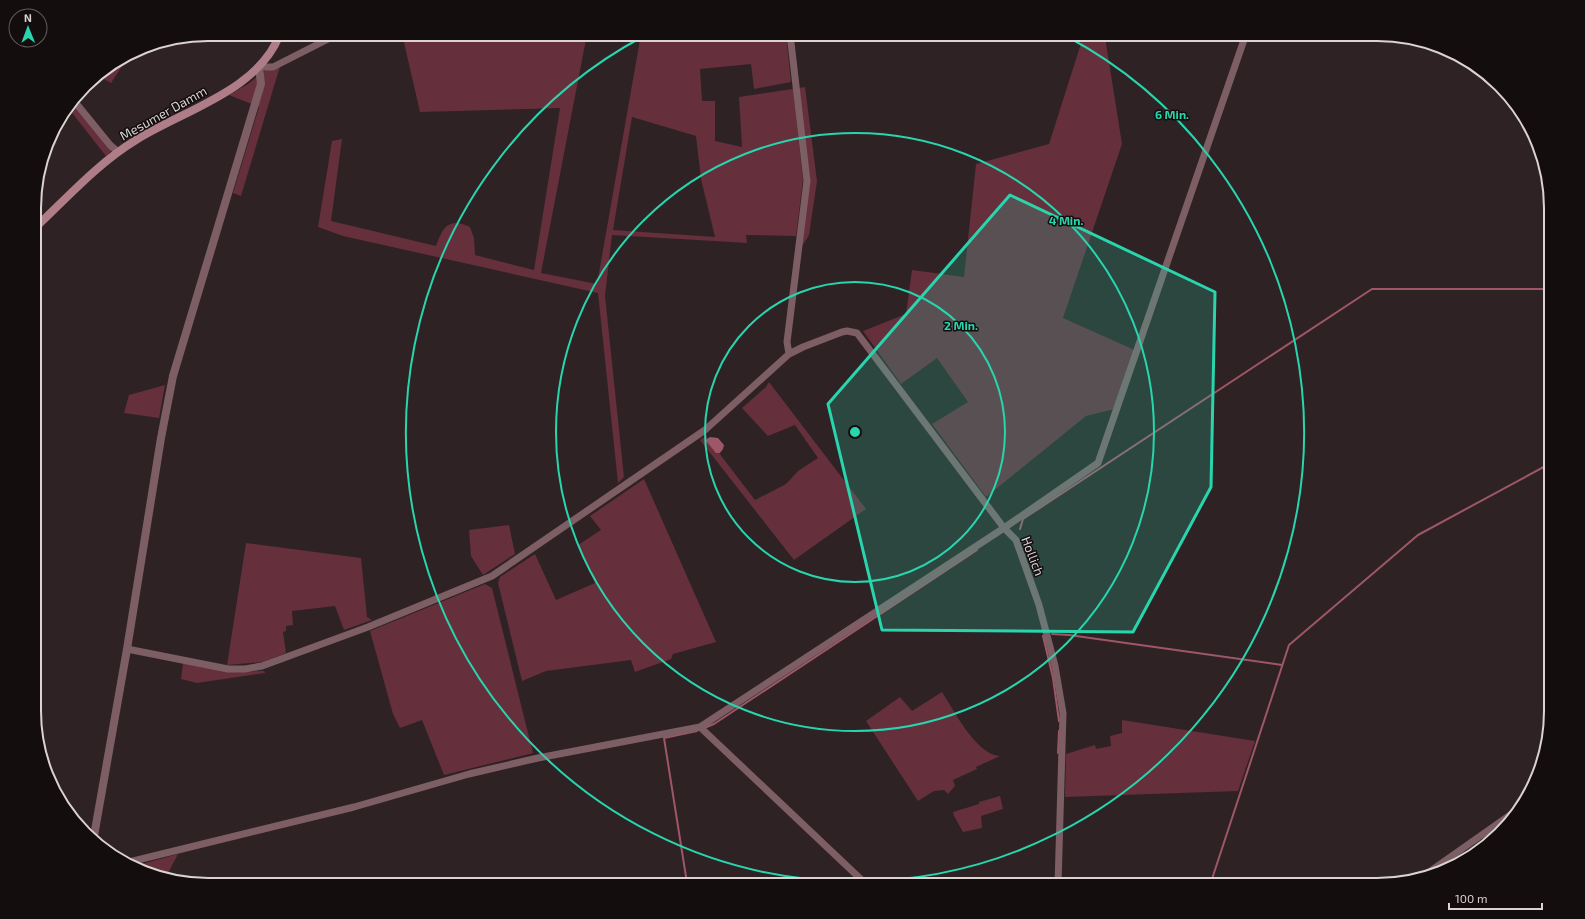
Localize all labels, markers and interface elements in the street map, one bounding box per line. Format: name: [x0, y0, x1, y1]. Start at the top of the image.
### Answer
north arrow: [8, 8, 48, 48]
text: N: [24, 11, 32, 24]
street label: Mesumer Damm: [117, 82, 209, 144]
text: 6 Min.: [1155, 107, 1189, 121]
text: 4 Min.: [1049, 213, 1083, 227]
text: 2 Min.: [944, 318, 978, 332]
centre of rings: [848, 425, 862, 439]
street label: Hollich: [1018, 534, 1048, 578]
scale bar: [1449, 885, 1542, 911]
text: 100 m: [1455, 891, 1487, 905]

